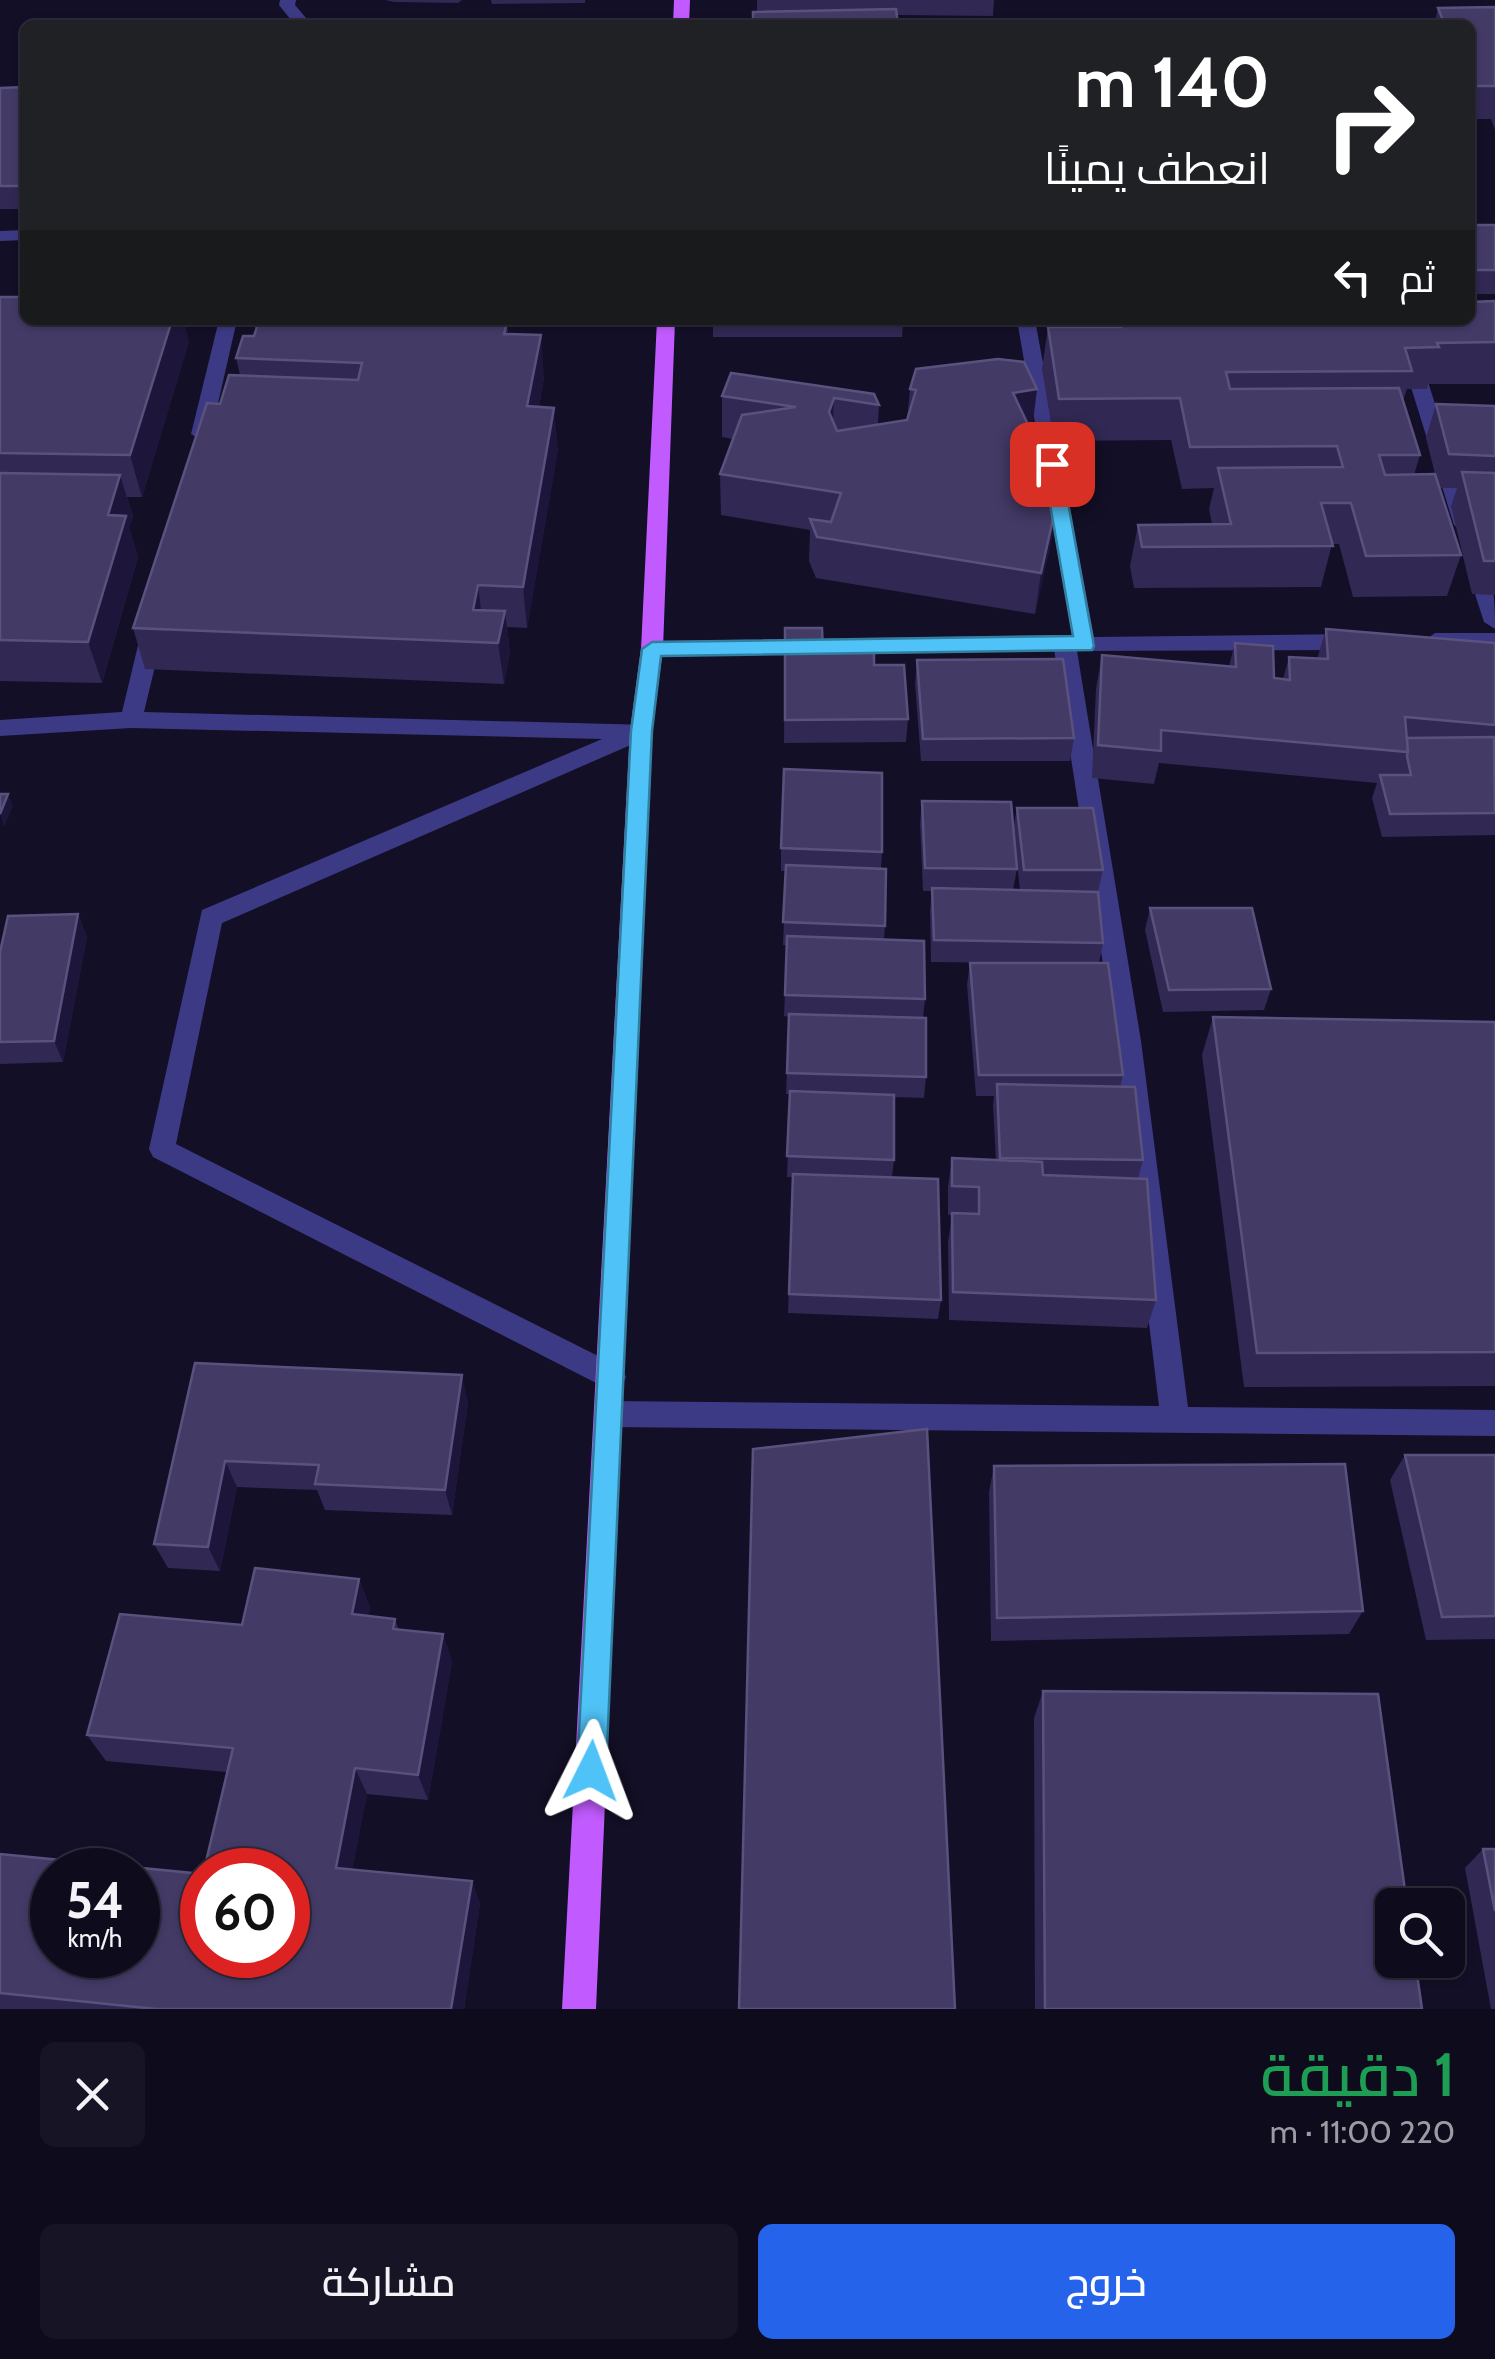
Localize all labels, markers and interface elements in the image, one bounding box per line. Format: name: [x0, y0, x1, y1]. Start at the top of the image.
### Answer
text: 140 m: [1075, 39, 1270, 125]
icon: right: [1305, 60, 1435, 190]
text: انعطف يمينًا: [1044, 141, 1270, 195]
icon: left: [1325, 250, 1380, 305]
text: ثم: [1400, 255, 1435, 302]
pin: [1010, 422, 1095, 507]
icon: arrive: [1025, 437, 1080, 492]
position arrow: [539, 1719, 643, 1823]
speed limit sign: 60: [180, 1848, 310, 1978]
text: 54: [66, 1870, 124, 1931]
map controls: [1375, 1888, 1465, 1978]
button: search: [1375, 1888, 1465, 1978]
text: km/h: [68, 1923, 122, 1953]
text: 1 دقيقة: [1261, 2038, 1455, 2111]
button: close: [40, 2042, 145, 2147]
text: 220 m · 11:00: [1270, 2112, 1455, 2151]
button: مشاركة: [40, 2224, 738, 2339]
button: خروج: [758, 2224, 1455, 2339]

